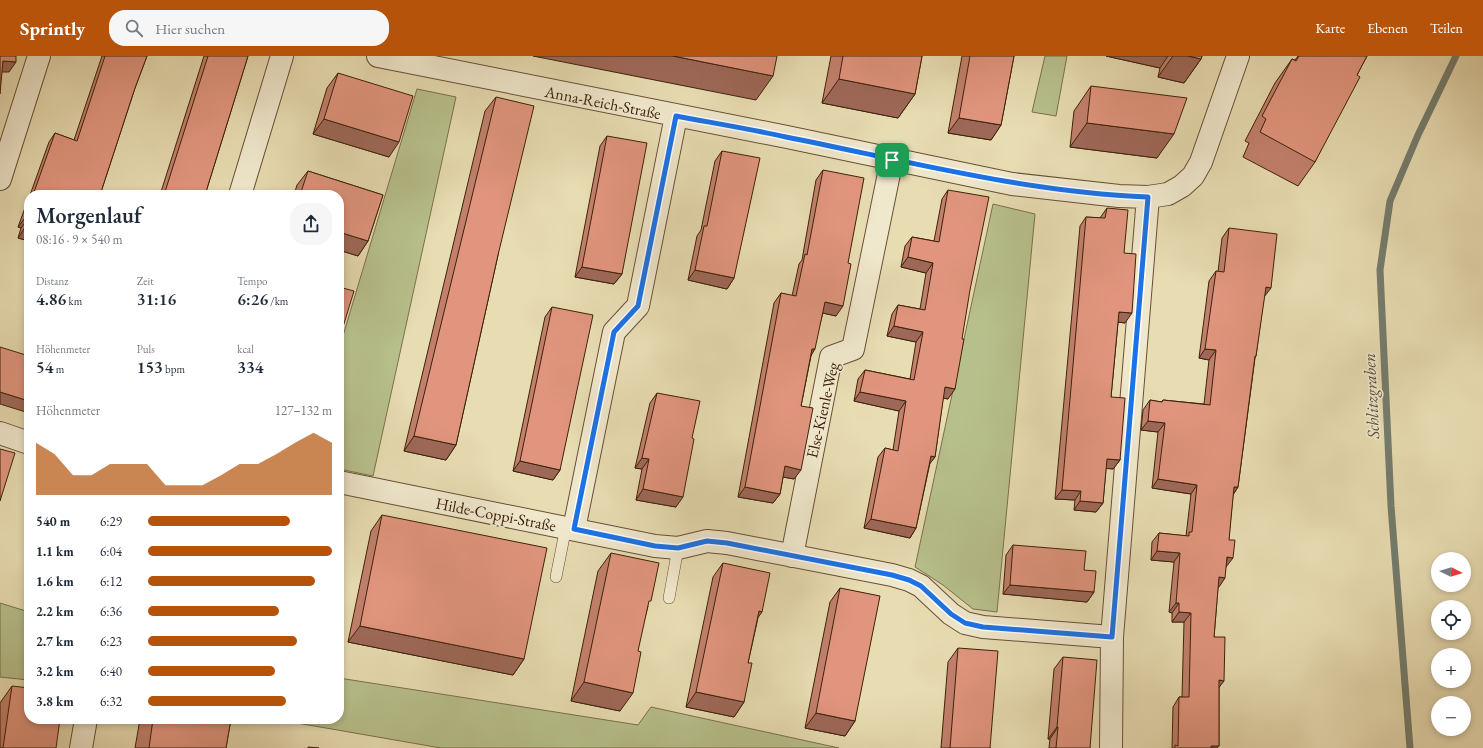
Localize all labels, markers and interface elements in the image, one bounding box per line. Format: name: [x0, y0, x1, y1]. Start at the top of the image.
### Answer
search box: [109, 10, 389, 46]
text: Sprintly: [20, 16, 85, 41]
icon: search: [123, 17, 145, 39]
text: Hier suchen: [155, 19, 225, 38]
text: Karte: [1316, 19, 1345, 37]
text: Ebenen: [1367, 19, 1408, 37]
text: Teilen: [1430, 19, 1463, 37]
street label: Anna-Reich-Straße: [542, 81, 663, 124]
pin: [875, 143, 909, 177]
icon: arrive: [881, 149, 903, 171]
text: Morgenlauf: [36, 201, 142, 230]
button: share: [290, 203, 332, 245]
text: 08:16 · 9 × 540 m: [36, 231, 123, 248]
text: Distanz: [36, 274, 68, 288]
text: Zeit: [137, 274, 154, 288]
text: Tempo: [237, 274, 268, 288]
text: 4.86: [36, 288, 66, 310]
text: 31:16: [137, 288, 176, 310]
text: 6:26: [237, 288, 268, 310]
text: km: [66, 294, 82, 308]
text: /km: [268, 294, 288, 308]
text: Höhenmeter: [36, 342, 90, 356]
text: Puls: [137, 342, 155, 356]
text: kcal: [237, 342, 254, 356]
water label: Schlitzgraben: [1358, 352, 1384, 440]
text: 54: [36, 356, 53, 378]
text: 153: [137, 356, 163, 378]
text: 334: [237, 356, 264, 378]
street label: Else-Kienle-Weg: [801, 359, 844, 460]
text: m: [53, 362, 64, 376]
text: bpm: [163, 362, 185, 376]
text: Höhenmeter: [36, 402, 100, 419]
text: 127–132 m: [275, 402, 332, 419]
street label: Hilde-Coppi-Straße: [434, 493, 558, 536]
text: 540 m: [36, 513, 70, 530]
text: 6:29: [100, 513, 122, 530]
text: 1.1 km: [36, 543, 74, 560]
text: 6:04: [100, 543, 122, 560]
north arrow: [1431, 552, 1471, 592]
map controls: [1431, 552, 1471, 736]
text: 1.6 km: [36, 573, 74, 590]
text: 6:12: [100, 573, 122, 590]
button: locate: [1431, 600, 1471, 640]
text: 2.2 km: [36, 603, 74, 620]
text: 6:36: [100, 603, 122, 620]
text: 2.7 km: [36, 633, 74, 650]
text: 6:23: [100, 633, 122, 650]
button: +: [1431, 648, 1471, 688]
text: 3.2 km: [36, 663, 74, 680]
text: 6:40: [100, 663, 122, 680]
text: 3.8 km: [36, 693, 74, 710]
text: 6:32: [100, 693, 122, 710]
button: −: [1431, 696, 1471, 736]

